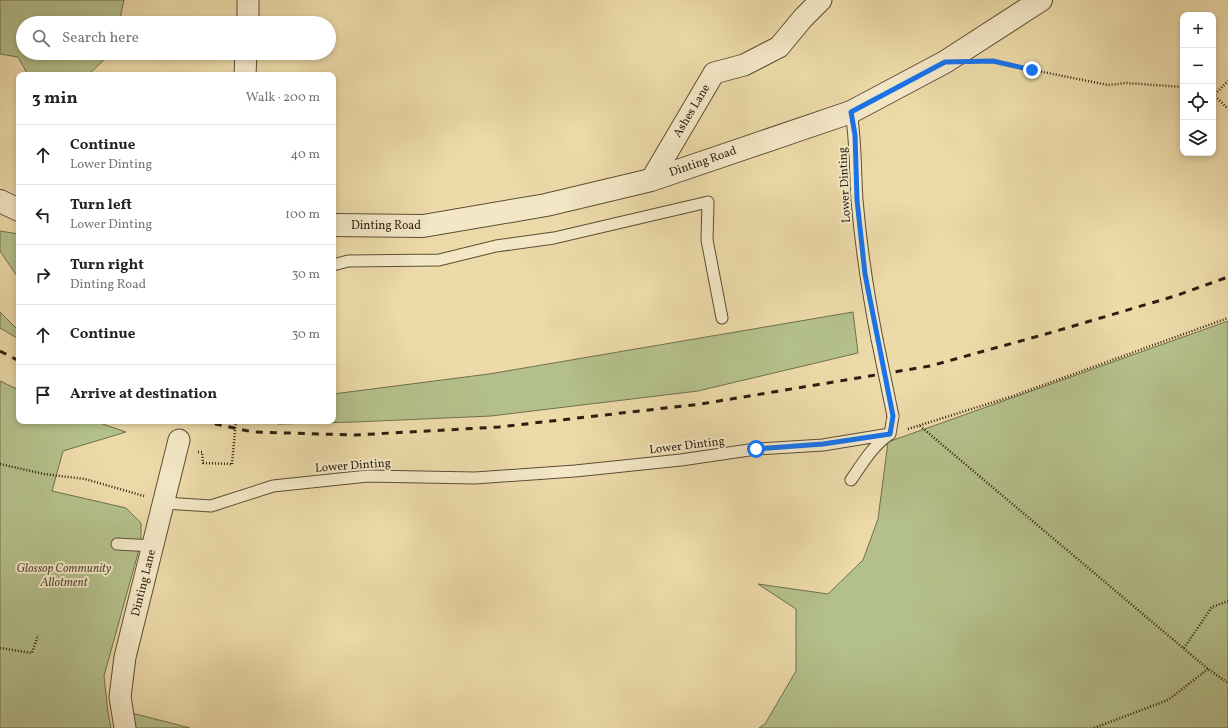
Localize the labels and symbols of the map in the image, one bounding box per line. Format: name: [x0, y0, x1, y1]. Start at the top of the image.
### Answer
route end: [1023, 61, 1041, 79]
street label: Ashes Lane: [670, 81, 714, 141]
street label: Dinting Road: [667, 143, 739, 181]
street label: Lower Dinting: [835, 147, 855, 223]
street label: Dinting Road: [351, 218, 421, 234]
street label: Lower Dinting: [648, 433, 726, 459]
route start: [747, 440, 765, 458]
street label: Lower Dinting: [315, 455, 391, 477]
street label: Dinting Lane: [128, 547, 160, 618]
park label: Glossop Community Allotment: [17, 561, 112, 591]

